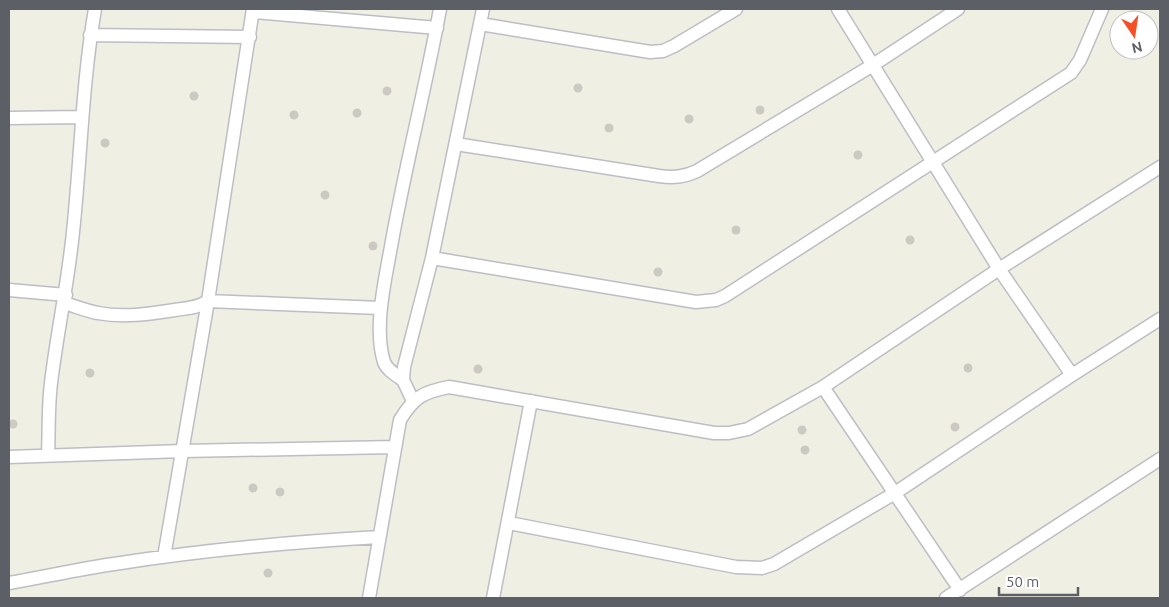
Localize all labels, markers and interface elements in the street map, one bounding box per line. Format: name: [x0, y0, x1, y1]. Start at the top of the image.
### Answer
north arrow: [1109, 10, 1159, 60]
text: N: [1130, 39, 1144, 57]
scale bar: [999, 564, 1078, 596]
text: 50 m: [1006, 573, 1039, 590]

